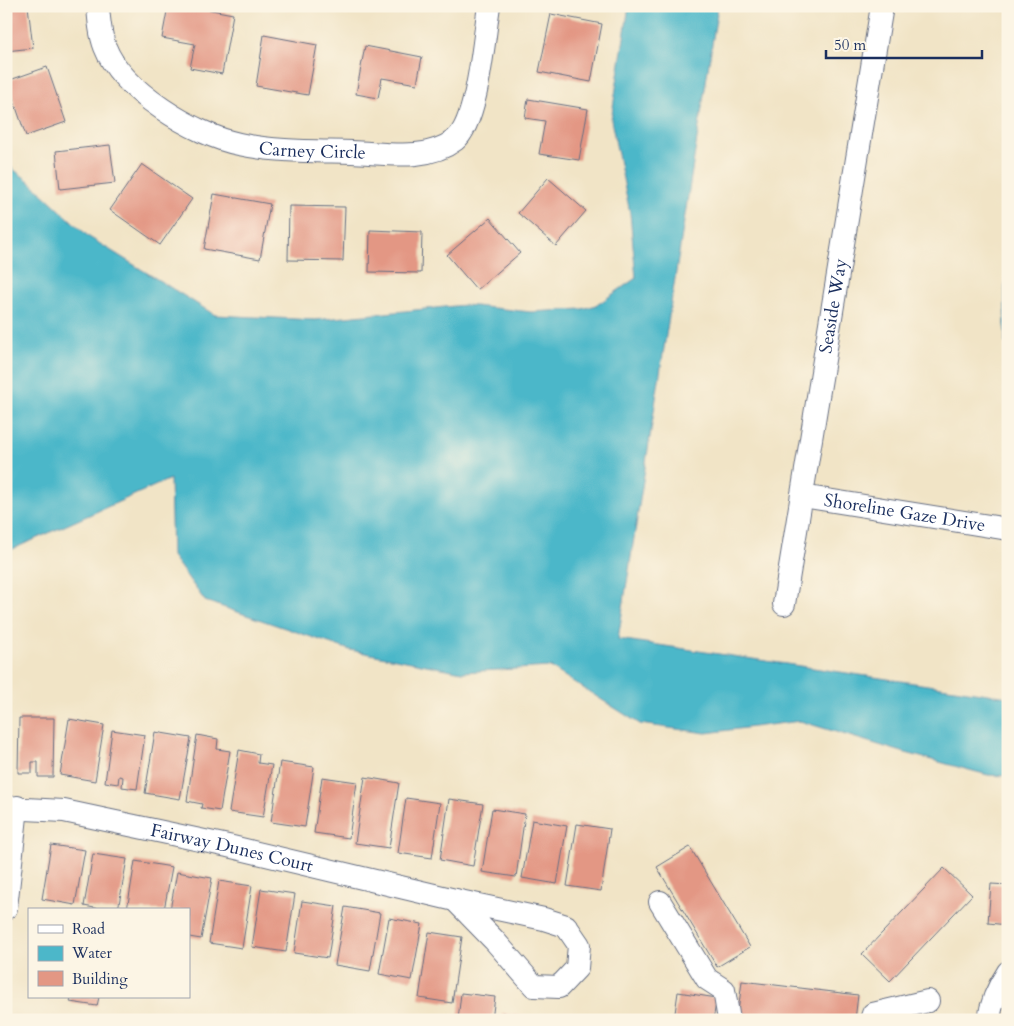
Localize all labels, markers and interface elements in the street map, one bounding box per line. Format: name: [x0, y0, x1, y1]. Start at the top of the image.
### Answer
scale bar: [826, 28, 983, 60]
text: 50 m: [834, 35, 866, 55]
street label: Carney Circle: [258, 136, 367, 166]
street label: Seaside Way: [813, 256, 854, 355]
street label: Shoreline Gaze Drive: [822, 488, 987, 538]
street label: Fairway Dunes Court: [148, 818, 316, 879]
legend: [28, 908, 190, 998]
text: Road: [72, 919, 105, 939]
text: Water: [71, 943, 113, 963]
text: Building: [72, 969, 128, 989]

